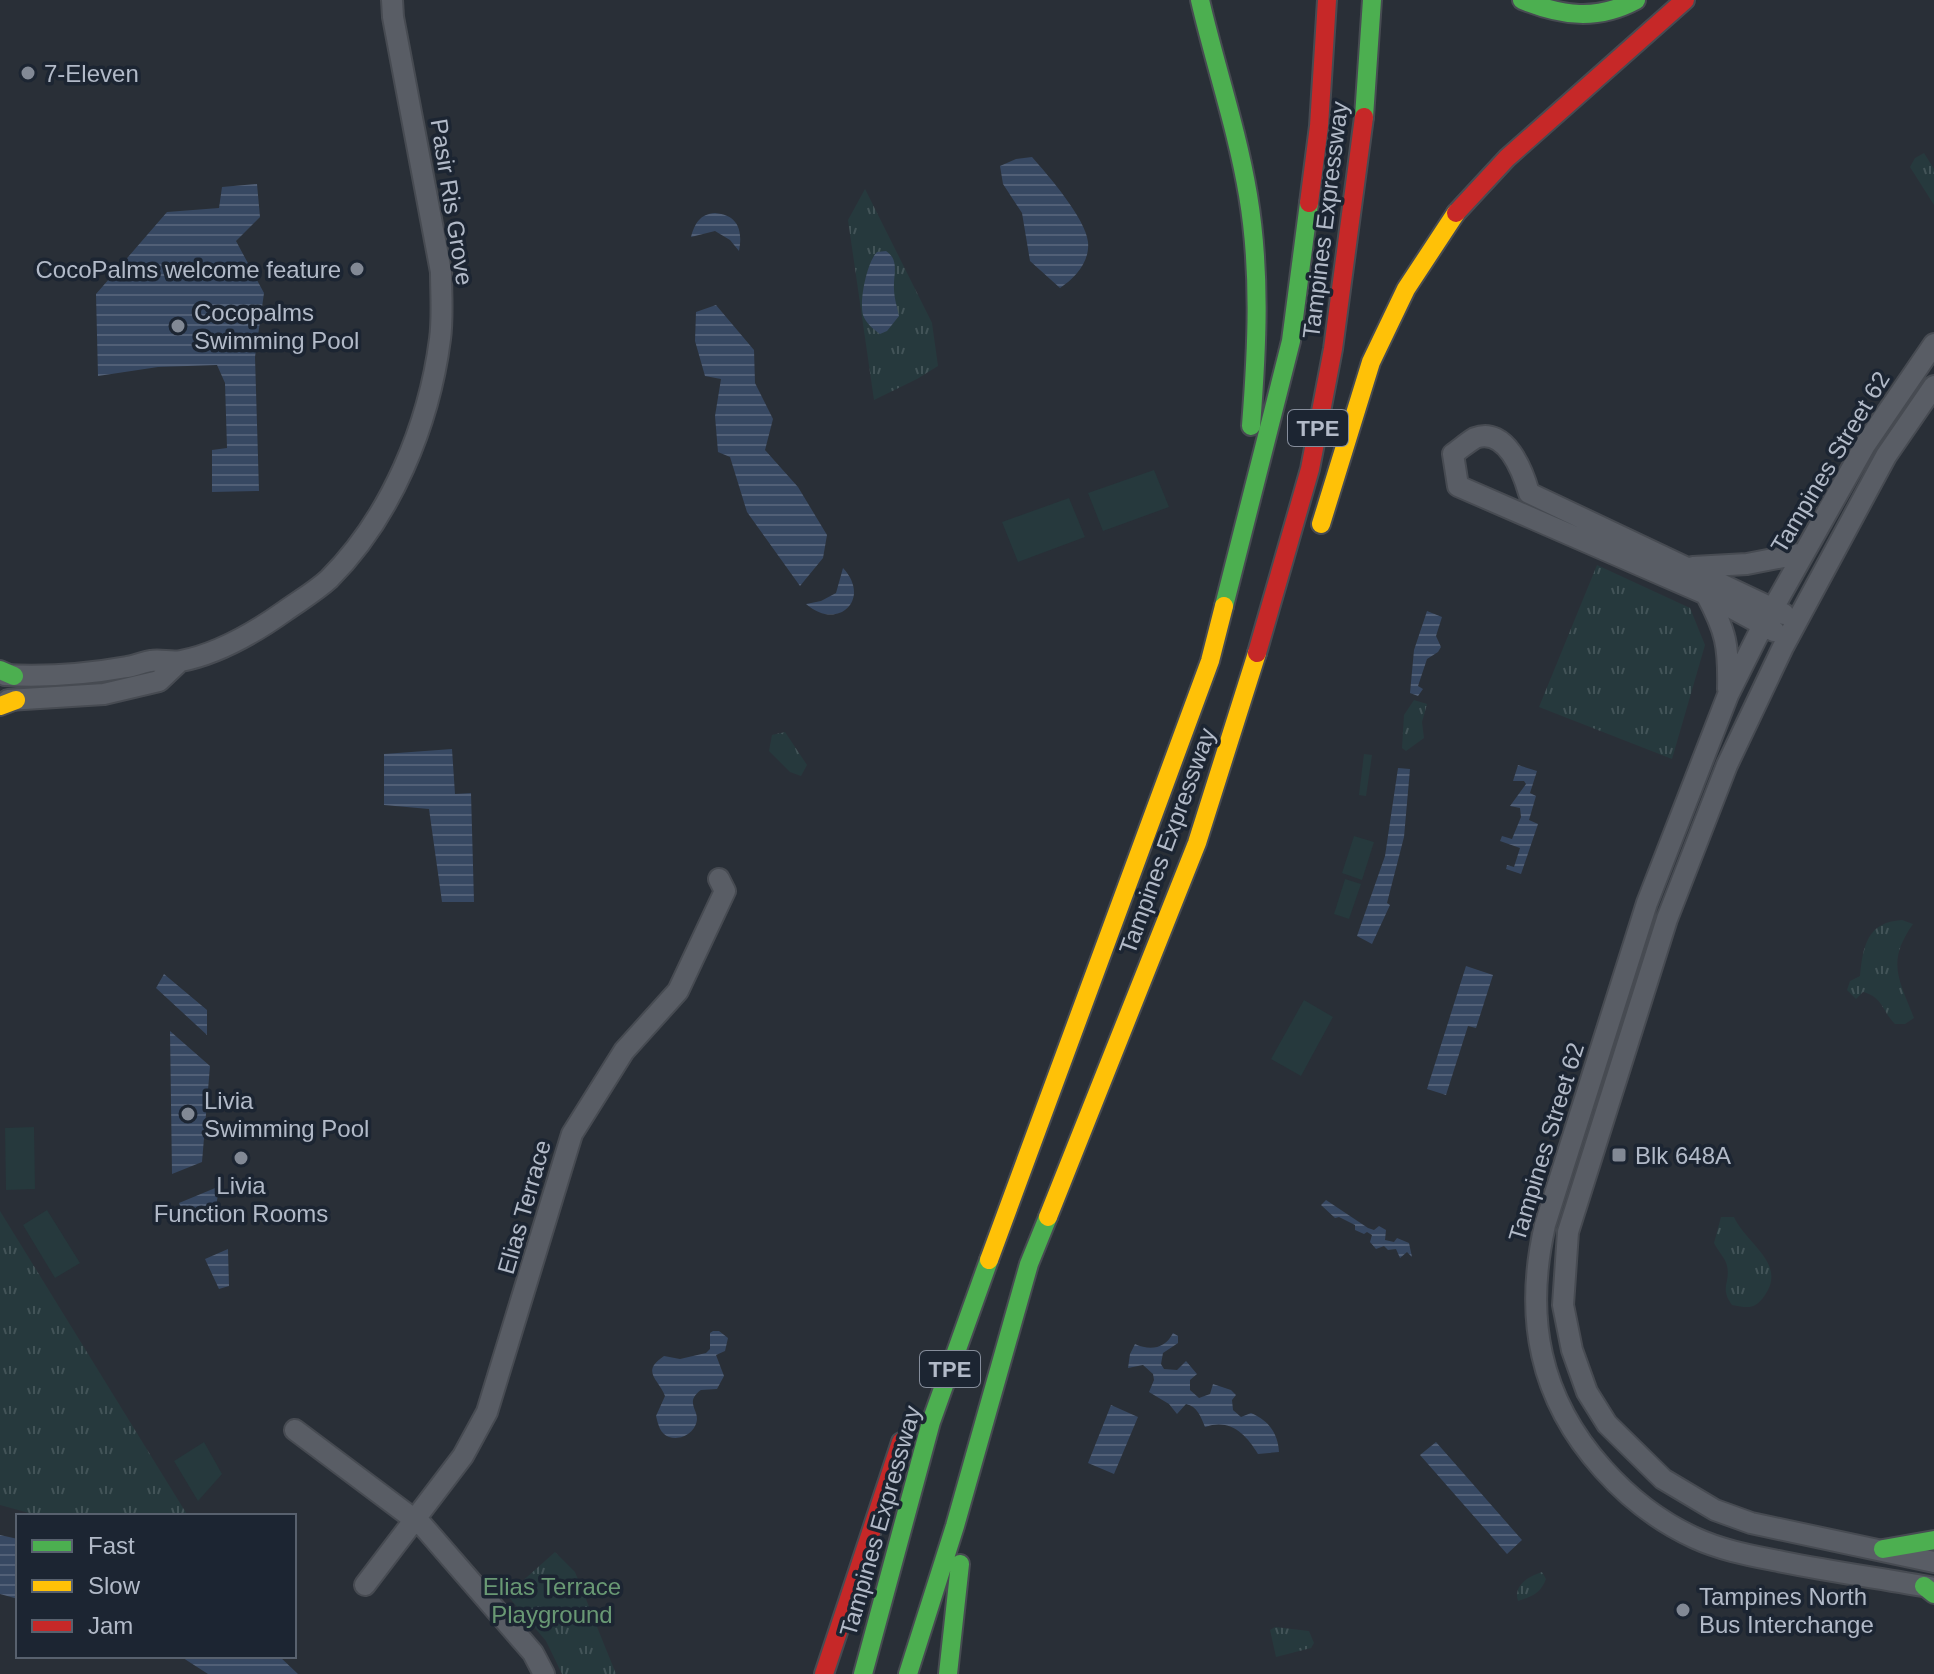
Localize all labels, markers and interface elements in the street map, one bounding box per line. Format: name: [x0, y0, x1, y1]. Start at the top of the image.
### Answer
place label: 7-Eleven: [44, 60, 139, 87]
marker: 7-Eleven: [19, 64, 37, 82]
street label: Tampines Expressway: [1297, 100, 1353, 340]
street label: Pasir Ris Grove: [426, 117, 478, 287]
place label: CocoPalms welcome feature: [36, 256, 341, 283]
marker: CocoPalms welcome feature: [348, 260, 366, 278]
place label: Cocopalms Swimming Pool: [194, 299, 359, 354]
marker: Cocopalms Swimming Pool: [169, 317, 187, 335]
street label: Tampines Street 62: [1765, 366, 1895, 558]
road number: TPE: [1288, 410, 1348, 446]
street label: Tampines Expressway: [1113, 724, 1221, 958]
street label: Tampines Street 62: [1503, 1039, 1589, 1245]
place label: Livia Swimming Pool: [204, 1087, 369, 1142]
marker: Livia Swimming Pool: [179, 1105, 197, 1123]
street label: Elias Terrace: [492, 1137, 556, 1277]
place label: Blk 648A: [1635, 1142, 1731, 1169]
marker: Blk 648A: [1610, 1146, 1628, 1164]
marker: Livia Function Rooms: [232, 1149, 250, 1167]
place label: Livia Function Rooms: [154, 1172, 328, 1227]
road number: TPE: [920, 1351, 980, 1387]
street label: Tampines Expressway: [834, 1403, 926, 1639]
legend: [16, 1514, 296, 1658]
text: Fast: [88, 1532, 135, 1559]
text: Slow: [88, 1572, 141, 1599]
park label: Elias Terrace Playground: [483, 1573, 621, 1628]
place label: Tampines North Bus Interchange: [1699, 1583, 1874, 1638]
marker: Tampines North Bus Interchange: [1674, 1601, 1692, 1619]
text: Jam: [88, 1612, 133, 1639]

